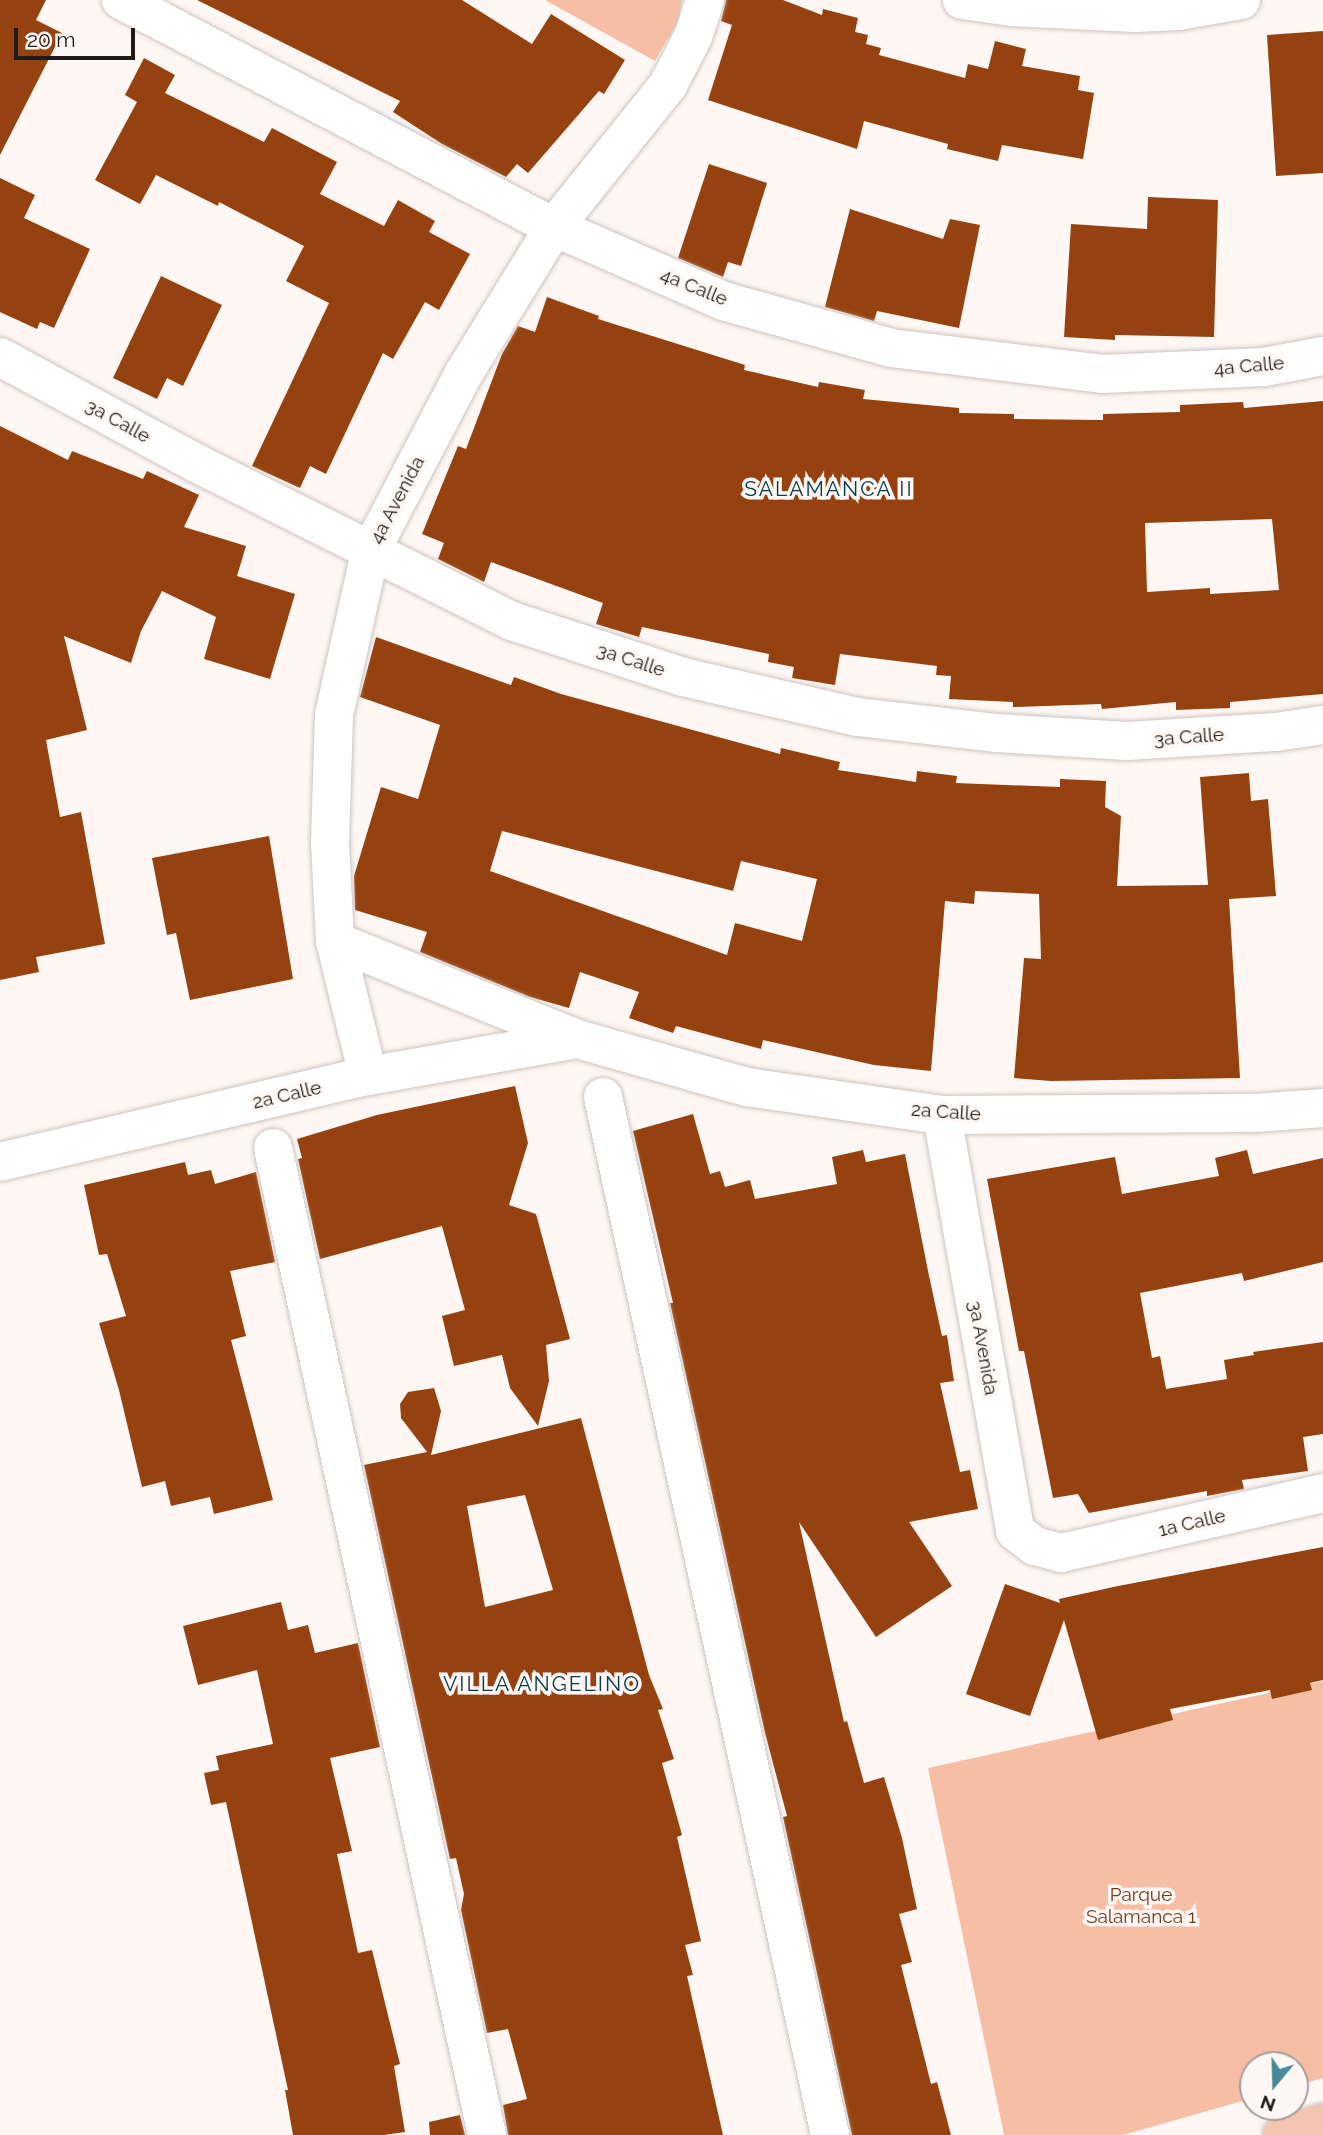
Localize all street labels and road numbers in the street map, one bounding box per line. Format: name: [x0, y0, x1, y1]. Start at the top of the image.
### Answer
street label: 4a Calle: [657, 263, 731, 311]
street label: 4a Calle: [1213, 352, 1285, 380]
street label: 3a Calle: [82, 394, 154, 448]
street label: 4a Avenida: [364, 452, 430, 548]
street label: 3a Calle: [594, 638, 668, 682]
street label: 3a Calle: [1153, 723, 1225, 751]
street label: 2a Calle: [250, 1076, 324, 1114]
street label: 2a Calle: [910, 1098, 982, 1126]
street label: 3a Avenida: [963, 1299, 1003, 1397]
street label: 1a Calle: [1156, 1504, 1228, 1542]

